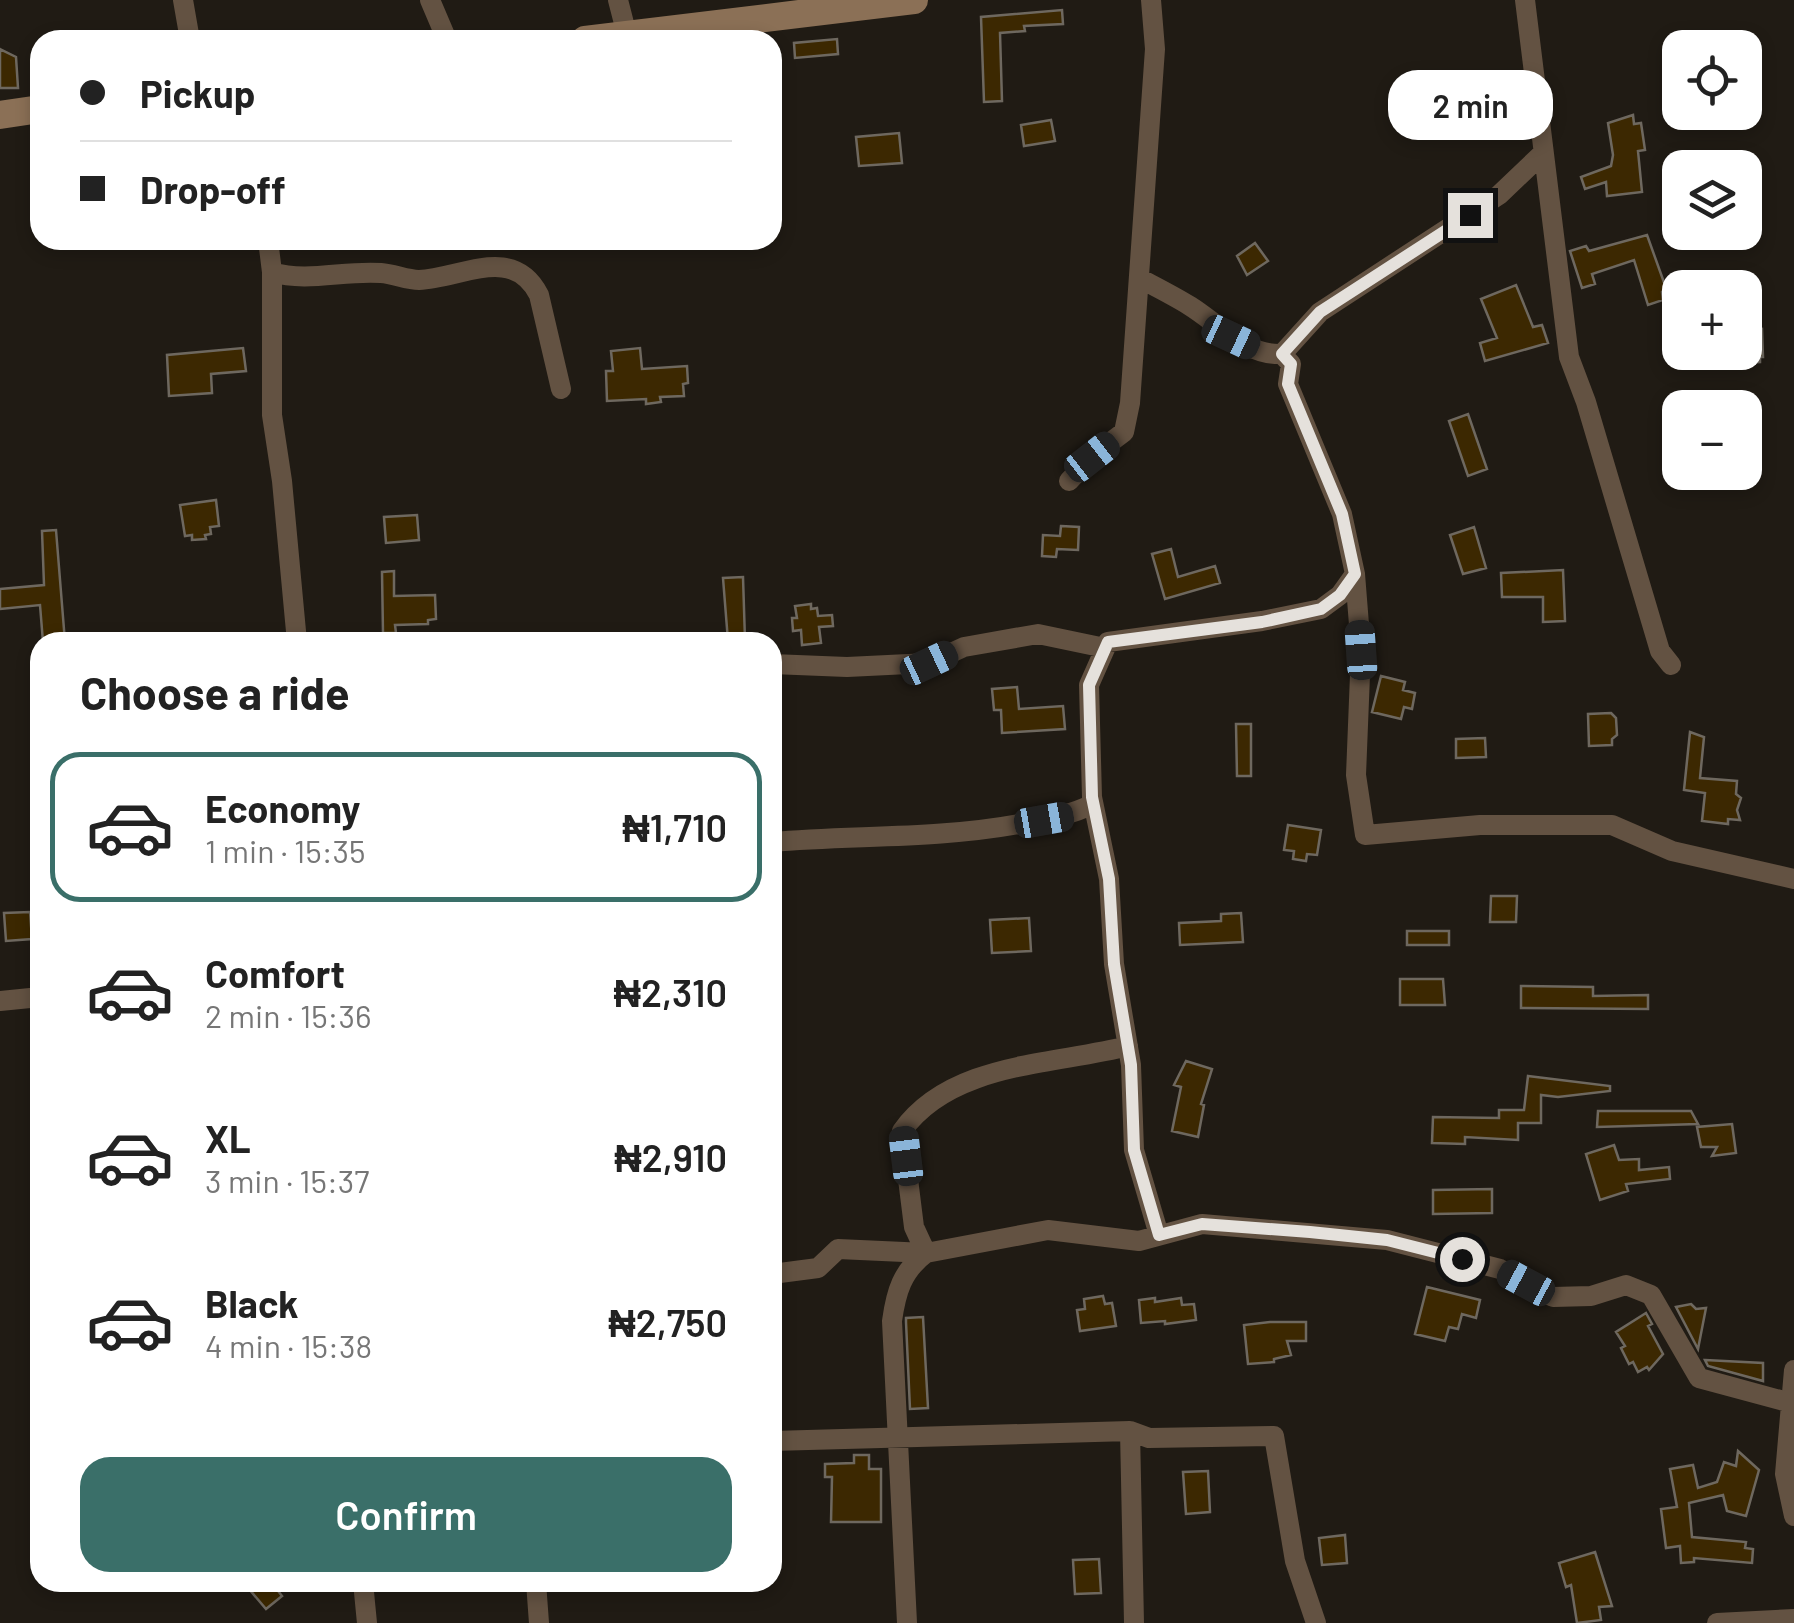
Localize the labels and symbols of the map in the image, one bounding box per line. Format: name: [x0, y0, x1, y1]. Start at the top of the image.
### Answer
callout: 2 min: [1388, 70, 1552, 140]
route end: [1448, 193, 1493, 238]
car: [1197, 311, 1265, 363]
car: [1059, 427, 1125, 487]
car: [1344, 619, 1378, 681]
car: [895, 637, 963, 689]
car: [1012, 800, 1076, 840]
car: [887, 1124, 925, 1188]
route start: [1440, 1237, 1485, 1282]
car: [1492, 1256, 1560, 1310]

